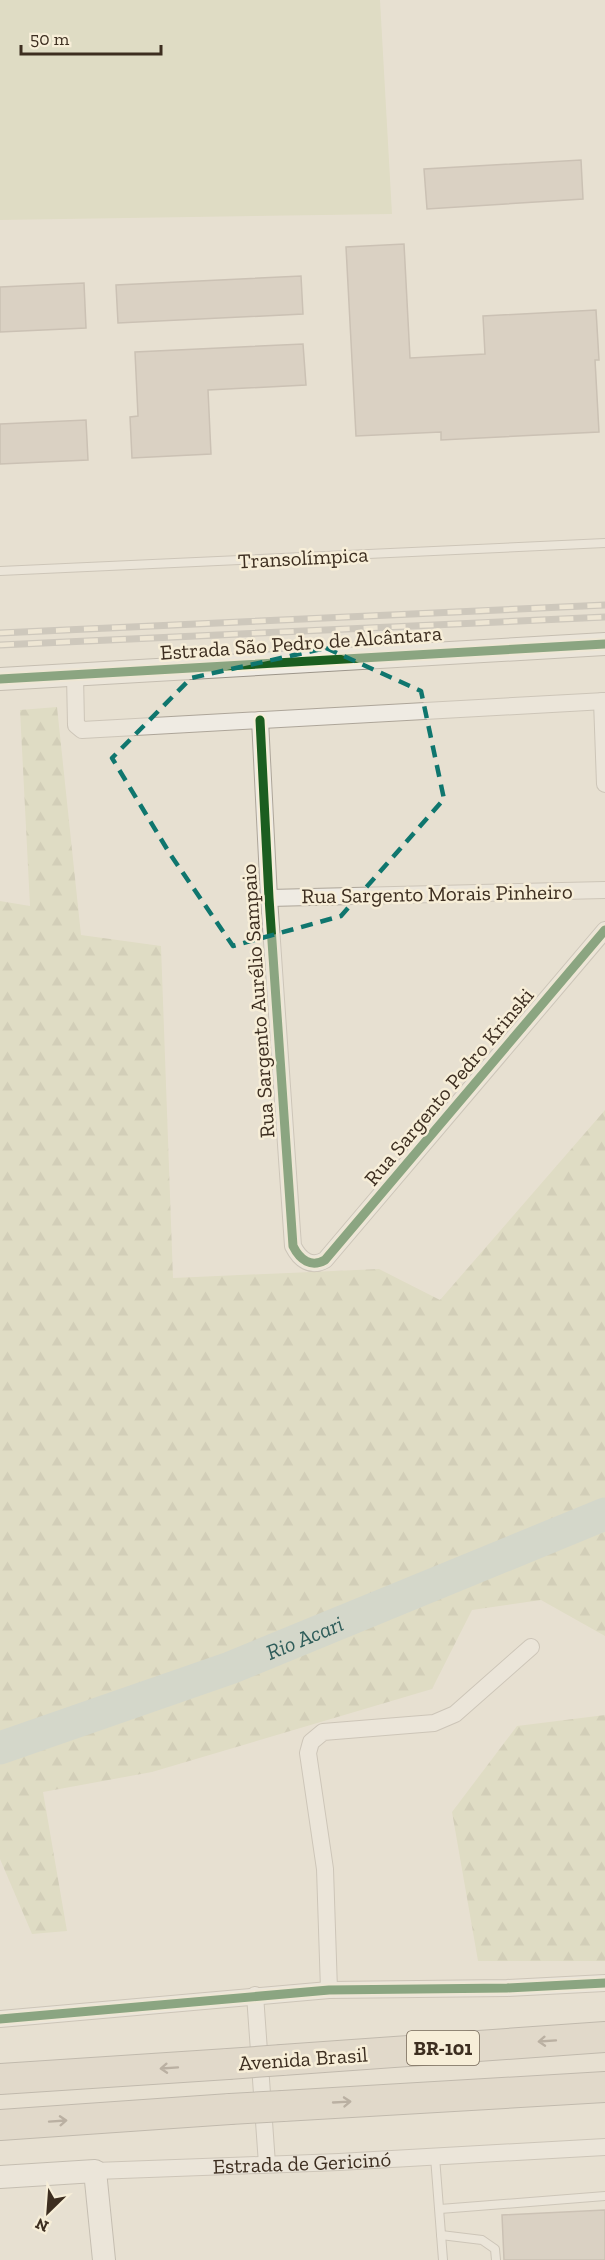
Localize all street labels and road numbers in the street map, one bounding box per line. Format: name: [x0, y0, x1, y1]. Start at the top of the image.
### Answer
street label: Transolímpica: [237, 542, 369, 573]
street label: Estrada São Pedro de Alcântara: [159, 620, 443, 665]
street label: Rua Sargento Aurélio Sampaio: [235, 863, 280, 1139]
street label: Rua Sargento Morais Pinheiro: [301, 879, 573, 908]
street label: Rua Sargento Pedro Krinski: [359, 983, 539, 1191]
road number: BR-101: [407, 2031, 479, 2065]
street label: Avenida Brasil: [237, 2041, 369, 2075]
street label: Estrada de Gericinó: [212, 2146, 392, 2179]

